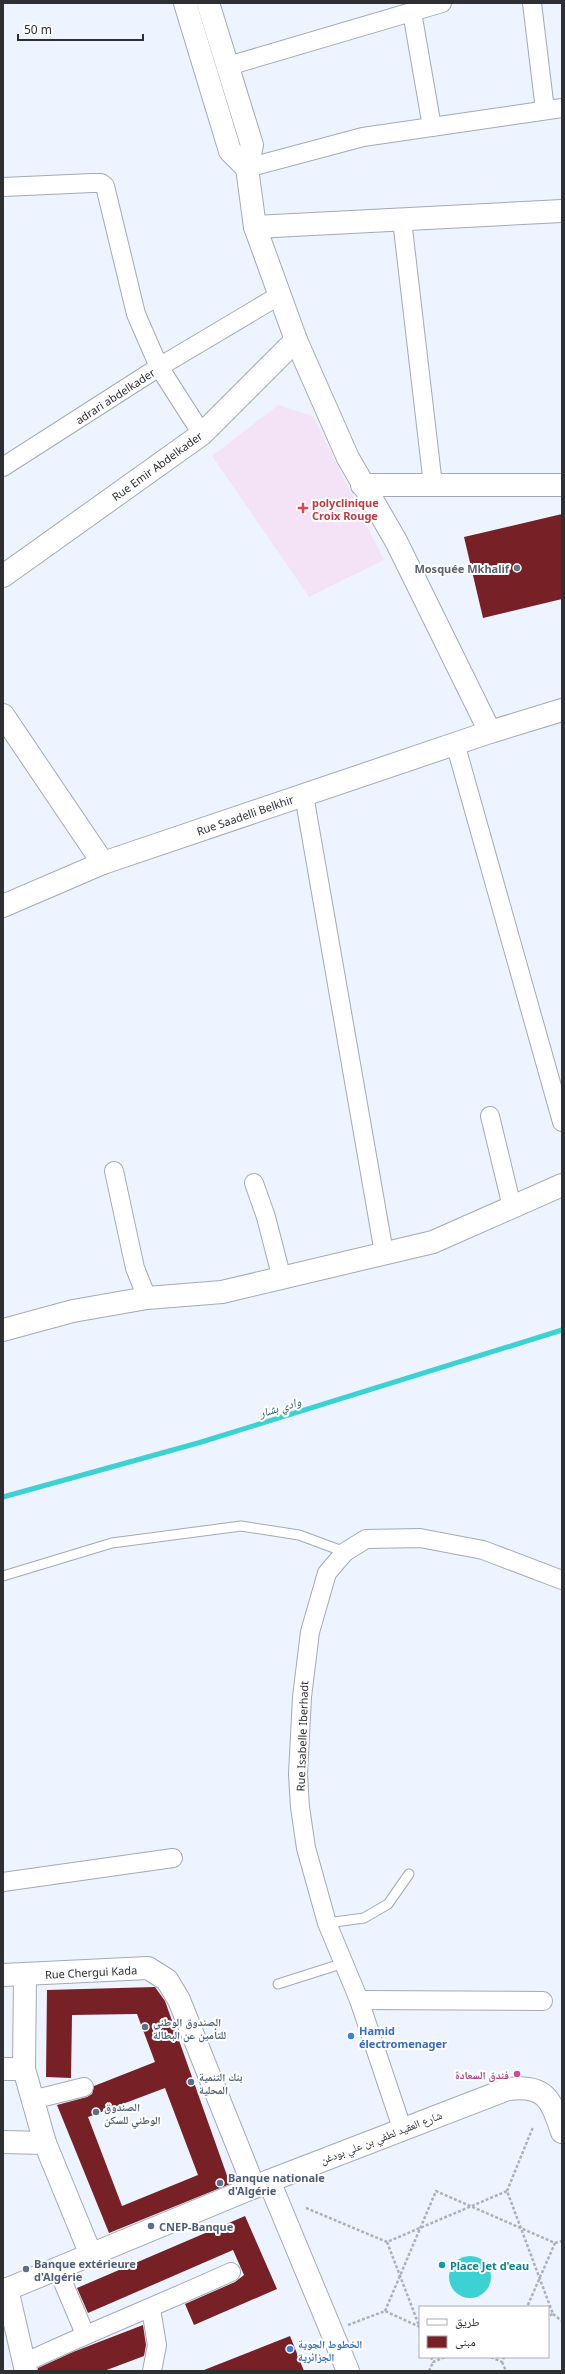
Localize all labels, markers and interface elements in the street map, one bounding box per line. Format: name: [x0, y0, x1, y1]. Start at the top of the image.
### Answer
scale bar: [18, 16, 143, 42]
text: 50 m: [24, 21, 52, 38]
street label: adrari abdelkader: [72, 364, 158, 427]
street label: Rue Emir Abdelkader: [109, 428, 206, 504]
place label: polyclinique Croix Rouge: [312, 495, 379, 523]
marker: polyclinique Croix Rouge: [297, 502, 309, 514]
place label: Mosquée Mkhalif: [414, 561, 510, 576]
marker: Mosquée Mkhalif: [512, 563, 522, 573]
street label: Rue Saadelli Belkhir: [194, 791, 296, 839]
water label: وادي بشار: [256, 1392, 304, 1424]
street label: Rue Isabelle Iberhadt: [293, 1680, 311, 1791]
street label: Rue Chergui Kada: [45, 1962, 137, 1982]
place label: الصندوق الوطني للتأمين عن البطالة: [153, 2014, 226, 2043]
marker: الصندوق الوطني للتأمين عن البطالة: [140, 2022, 150, 2032]
place label: Hamid électromenager: [359, 2023, 447, 2051]
marker: Hamid électromenager: [346, 2031, 356, 2041]
place label: فندق السعادة: [455, 2067, 509, 2083]
place label: بنك التنمية المحلية: [199, 2069, 243, 2097]
marker: فندق السعادة: [512, 2069, 522, 2079]
marker: بنك التنمية المحلية: [186, 2077, 196, 2087]
place label: الصندوق الوطني للسكن: [104, 2099, 161, 2128]
marker: الصندوق الوطني للسكن: [91, 2107, 101, 2117]
street label: شارع العقيد لطفي بن علي بودغن: [318, 2107, 445, 2169]
place label: Banque nationale d'Algérie: [228, 2170, 325, 2198]
marker: Banque nationale d'Algérie: [215, 2178, 225, 2188]
place label: CNEP-Banque: [159, 2219, 234, 2234]
marker: CNEP-Banque: [146, 2221, 156, 2231]
place label: Banque extérieure d'Algérie: [34, 2256, 136, 2284]
place label: Place Jet d'eau: [450, 2258, 529, 2273]
marker: Place Jet d'eau: [437, 2260, 447, 2270]
marker: Banque extérieure d'Algérie: [21, 2264, 31, 2274]
legend: [419, 2306, 549, 2358]
text: طريق: [455, 2313, 480, 2330]
text: مبنى: [455, 2333, 476, 2350]
place label: الخطوط الجوية الجزائرية: [298, 2336, 362, 2364]
marker: الخطوط الجوية الجزائرية: [285, 2344, 295, 2354]

